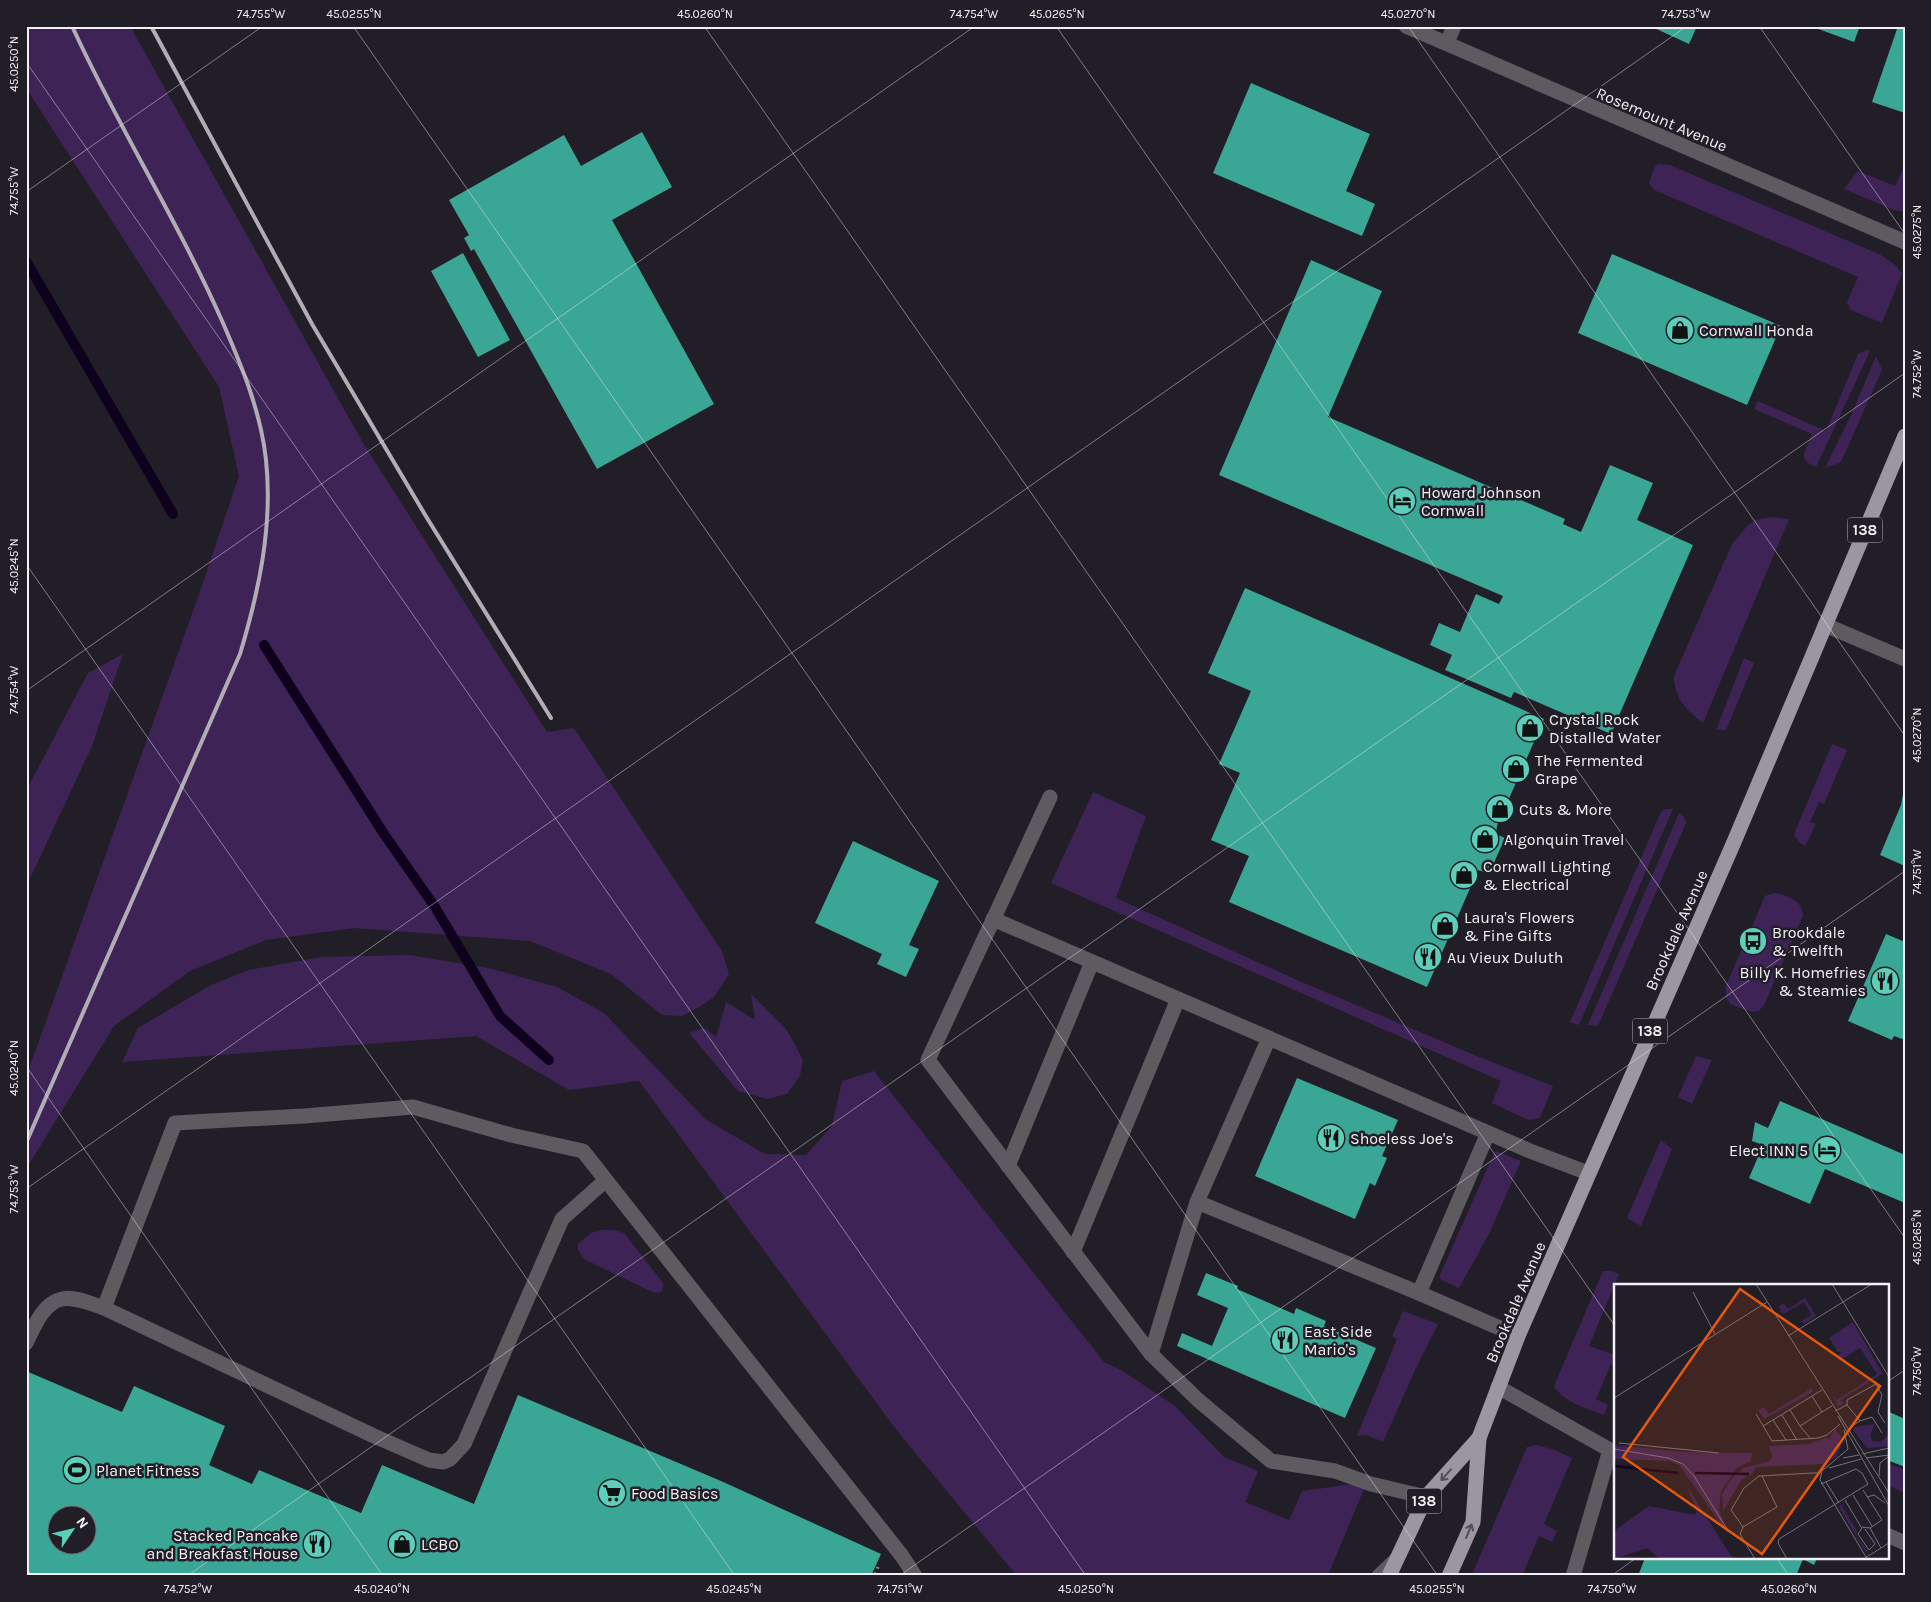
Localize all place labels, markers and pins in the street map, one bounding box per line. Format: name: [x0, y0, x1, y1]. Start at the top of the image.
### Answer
shop icon: Cornwall Honda: [1665, 315, 1695, 345]
place label: Cornwall Honda: [1699, 321, 1814, 340]
place label: Howard Johnson Cornwall: [1421, 483, 1541, 520]
hotel icon: Howard Johnson Cornwall: [1387, 486, 1417, 516]
place label: Crystal Rock Distalled Water: [1549, 710, 1661, 747]
shop icon: Crystal Rock Distalled Water: [1515, 713, 1545, 743]
place label: The Fermented Grape: [1535, 751, 1643, 788]
shop icon: The Fermented Grape: [1501, 754, 1531, 784]
shop icon: Cuts & More: [1485, 794, 1515, 824]
place label: Cuts & More: [1519, 800, 1611, 819]
shop icon: Algonquin Travel: [1470, 824, 1500, 854]
place label: Algonquin Travel: [1504, 830, 1625, 849]
place label: Cornwall Lighting & Electrical: [1483, 857, 1611, 894]
shop icon: Cornwall Lighting & Electrical: [1449, 860, 1479, 890]
place label: Laura's Flowers & Fine Gifts: [1464, 908, 1575, 945]
shop icon: Laura's Flowers & Fine Gifts: [1430, 911, 1460, 941]
place label: Brookdale & Twelfth: [1772, 923, 1845, 960]
bus stop icon: Brookdale & Twelfth: [1738, 926, 1768, 956]
restaurant icon: Au Vieux Duluth: [1413, 942, 1443, 972]
place label: Au Vieux Duluth: [1447, 948, 1563, 967]
place label: Billy K. Homefries & Steamies: [1739, 963, 1866, 1000]
restaurant icon: Billy K. Homefries & Steamies: [1870, 966, 1900, 996]
restaurant icon: Shoeless Joe's: [1316, 1123, 1346, 1153]
place label: Shoeless Joe's: [1350, 1129, 1454, 1148]
hotel icon: Elect INN 5: [1812, 1135, 1842, 1165]
place label: Elect INN 5: [1729, 1141, 1808, 1160]
place label: East Side Mario's: [1304, 1322, 1372, 1359]
restaurant icon: East Side Mario's: [1270, 1325, 1300, 1355]
sports icon: Planet Fitness: [62, 1455, 92, 1485]
place label: Planet Fitness: [96, 1461, 200, 1480]
supermarket icon: Food Basics: [597, 1478, 627, 1508]
place label: Food Basics: [631, 1484, 718, 1503]
place label: Stacked Pancake and Breakfast House: [146, 1526, 298, 1563]
restaurant icon: Stacked Pancake and Breakfast House: [302, 1529, 332, 1559]
shop icon: LCBO: [387, 1529, 417, 1559]
place label: LCBO: [421, 1535, 459, 1554]

